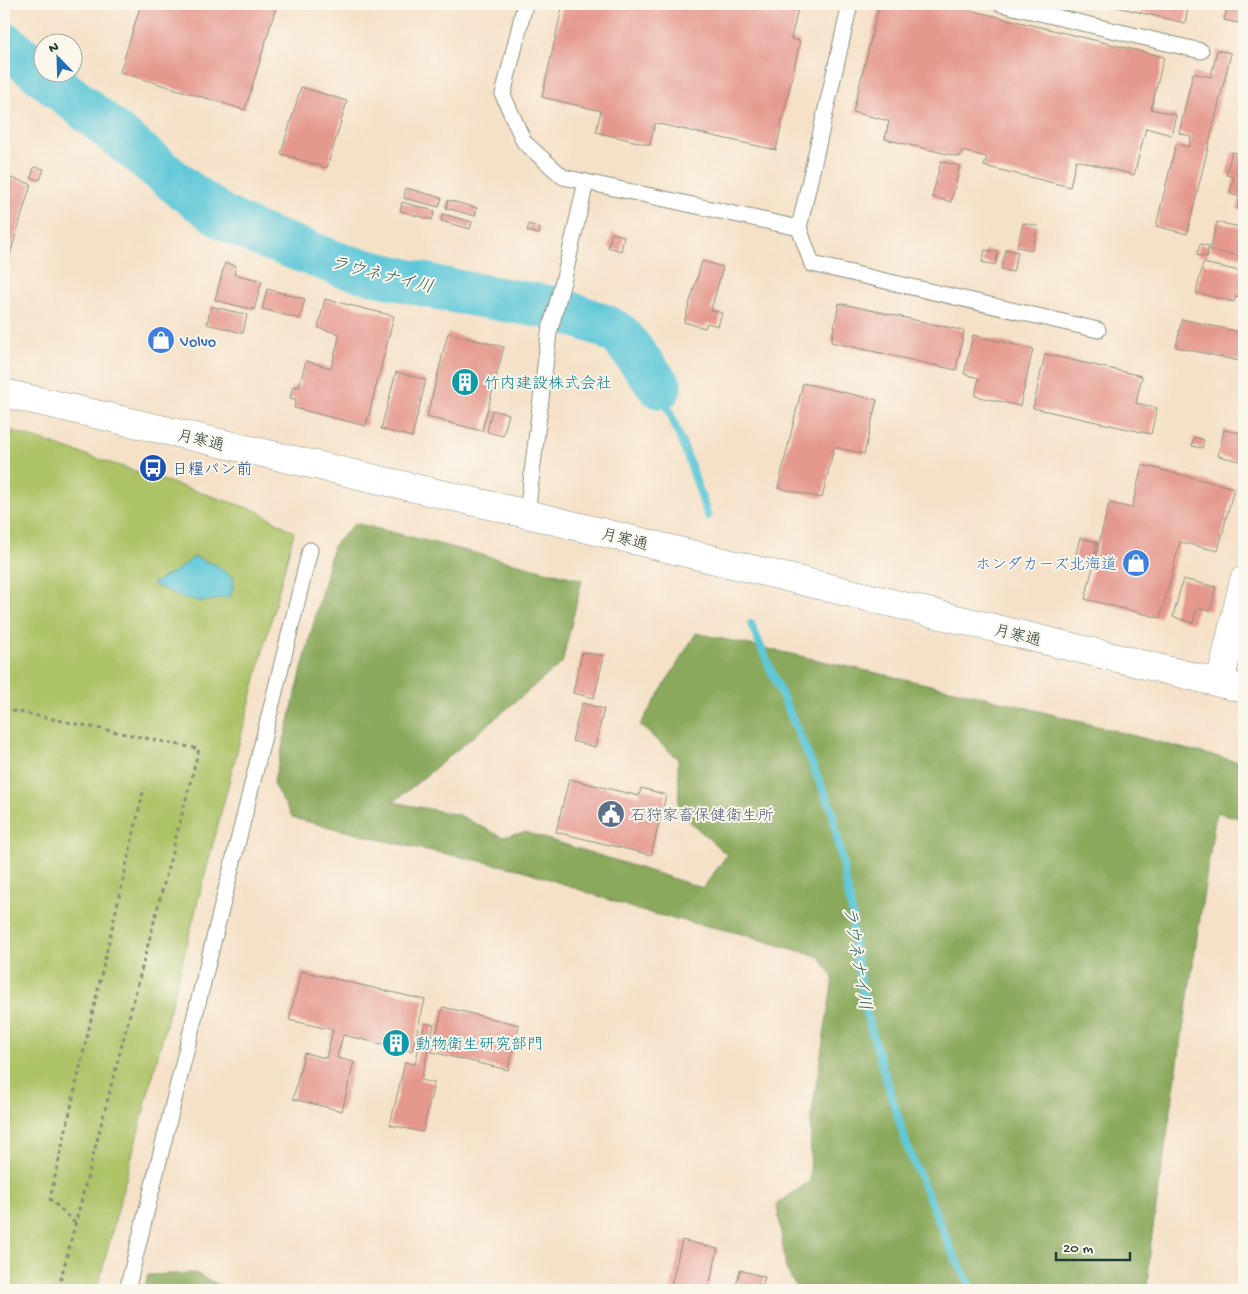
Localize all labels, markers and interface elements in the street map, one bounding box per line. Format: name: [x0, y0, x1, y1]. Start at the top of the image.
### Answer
north arrow: [32, 32, 82, 82]
text: N: [46, 39, 61, 58]
water label: ラウネナイ川: [328, 253, 435, 299]
shop icon: Volvo: [146, 325, 176, 355]
place label: Volvo: [179, 334, 216, 353]
building icon: 竹内建設株式会社: [450, 367, 480, 397]
place label: 竹内建設株式会社: [484, 374, 612, 395]
street label: 月寒通: [175, 427, 226, 457]
bus stop icon: 日糧パン前: [138, 453, 168, 483]
place label: 日糧パン前: [172, 461, 252, 481]
street label: 月寒通: [599, 525, 650, 556]
shop icon: ホンダカーズ北海道: [1121, 548, 1151, 578]
place label: ホンダカーズ北海道: [975, 556, 1117, 576]
street label: 月寒通: [992, 621, 1043, 652]
public building icon: 石狩家畜保健衛生所: [596, 799, 626, 829]
place label: 石狩家畜保健衛生所: [630, 807, 774, 827]
water label: ラウネナイ川: [837, 905, 874, 1012]
building icon: 動物衛生研究部門: [381, 1028, 411, 1058]
place label: 動物衛生研究部門: [415, 1036, 543, 1056]
scale bar: [1056, 1229, 1129, 1261]
text: 20 m: [1063, 1240, 1093, 1258]

